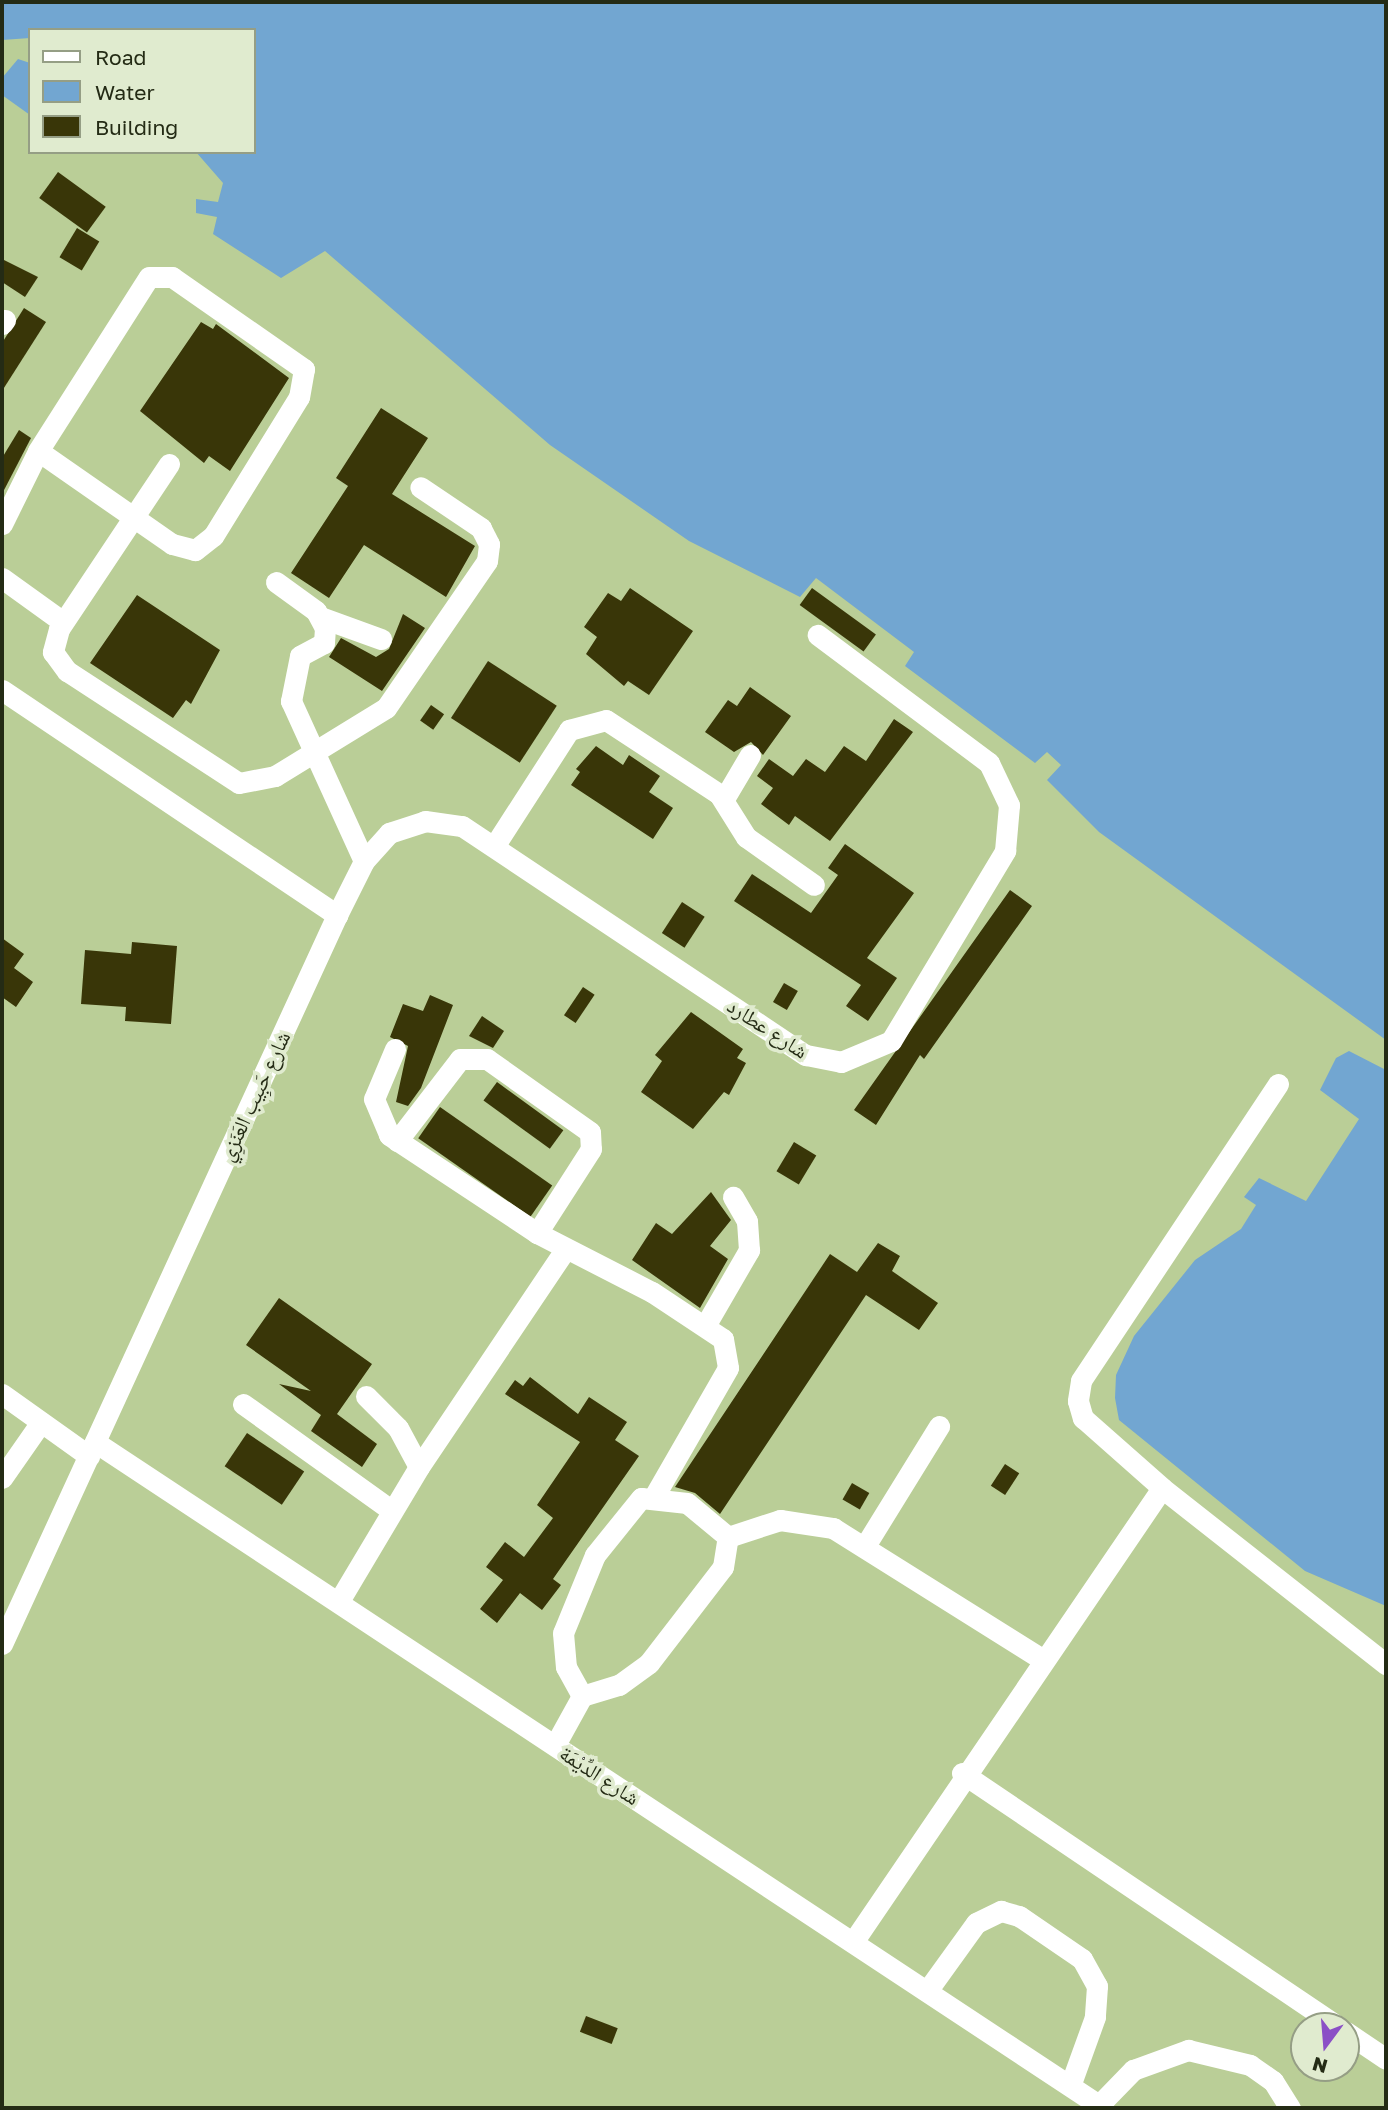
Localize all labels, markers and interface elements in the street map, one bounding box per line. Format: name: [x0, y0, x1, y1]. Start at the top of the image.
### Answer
legend: [28, 28, 256, 154]
text: Road: [95, 44, 146, 70]
text: Water: [95, 79, 155, 105]
text: Building: [95, 114, 178, 140]
street label: شارع عطارد: [723, 993, 813, 1063]
street label: شارع حَبِيب العَنَزِي: [213, 1027, 295, 1165]
street label: شارع الدِّيْمَة: [555, 1740, 645, 1810]
north arrow: [1290, 2012, 1360, 2082]
text: N: [1310, 2053, 1330, 2079]

